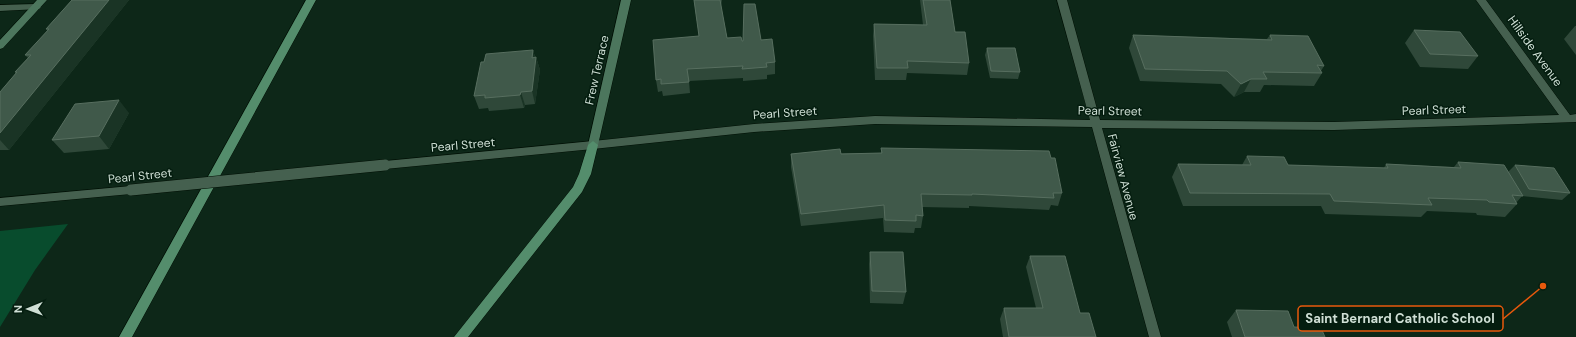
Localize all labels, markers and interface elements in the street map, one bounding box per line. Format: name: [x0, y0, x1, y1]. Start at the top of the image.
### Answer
street label: Hillside Avenue: [1504, 12, 1566, 90]
street label: Frew Terrace: [581, 33, 613, 106]
street label: Pearl Street: [1402, 101, 1467, 119]
street label: Pearl Street: [1078, 102, 1143, 120]
street label: Pearl Street: [752, 103, 818, 123]
street label: Fairview Avenue: [1104, 132, 1142, 222]
street label: Pearl Street: [430, 134, 496, 156]
street label: Pearl Street: [107, 165, 173, 187]
north arrow: [8, 289, 48, 329]
text: N: [11, 305, 25, 313]
callout: Saint Bernard Catholic School: [1298, 306, 1503, 331]
text: Saint Bernard Catholic School: [1305, 310, 1495, 327]

